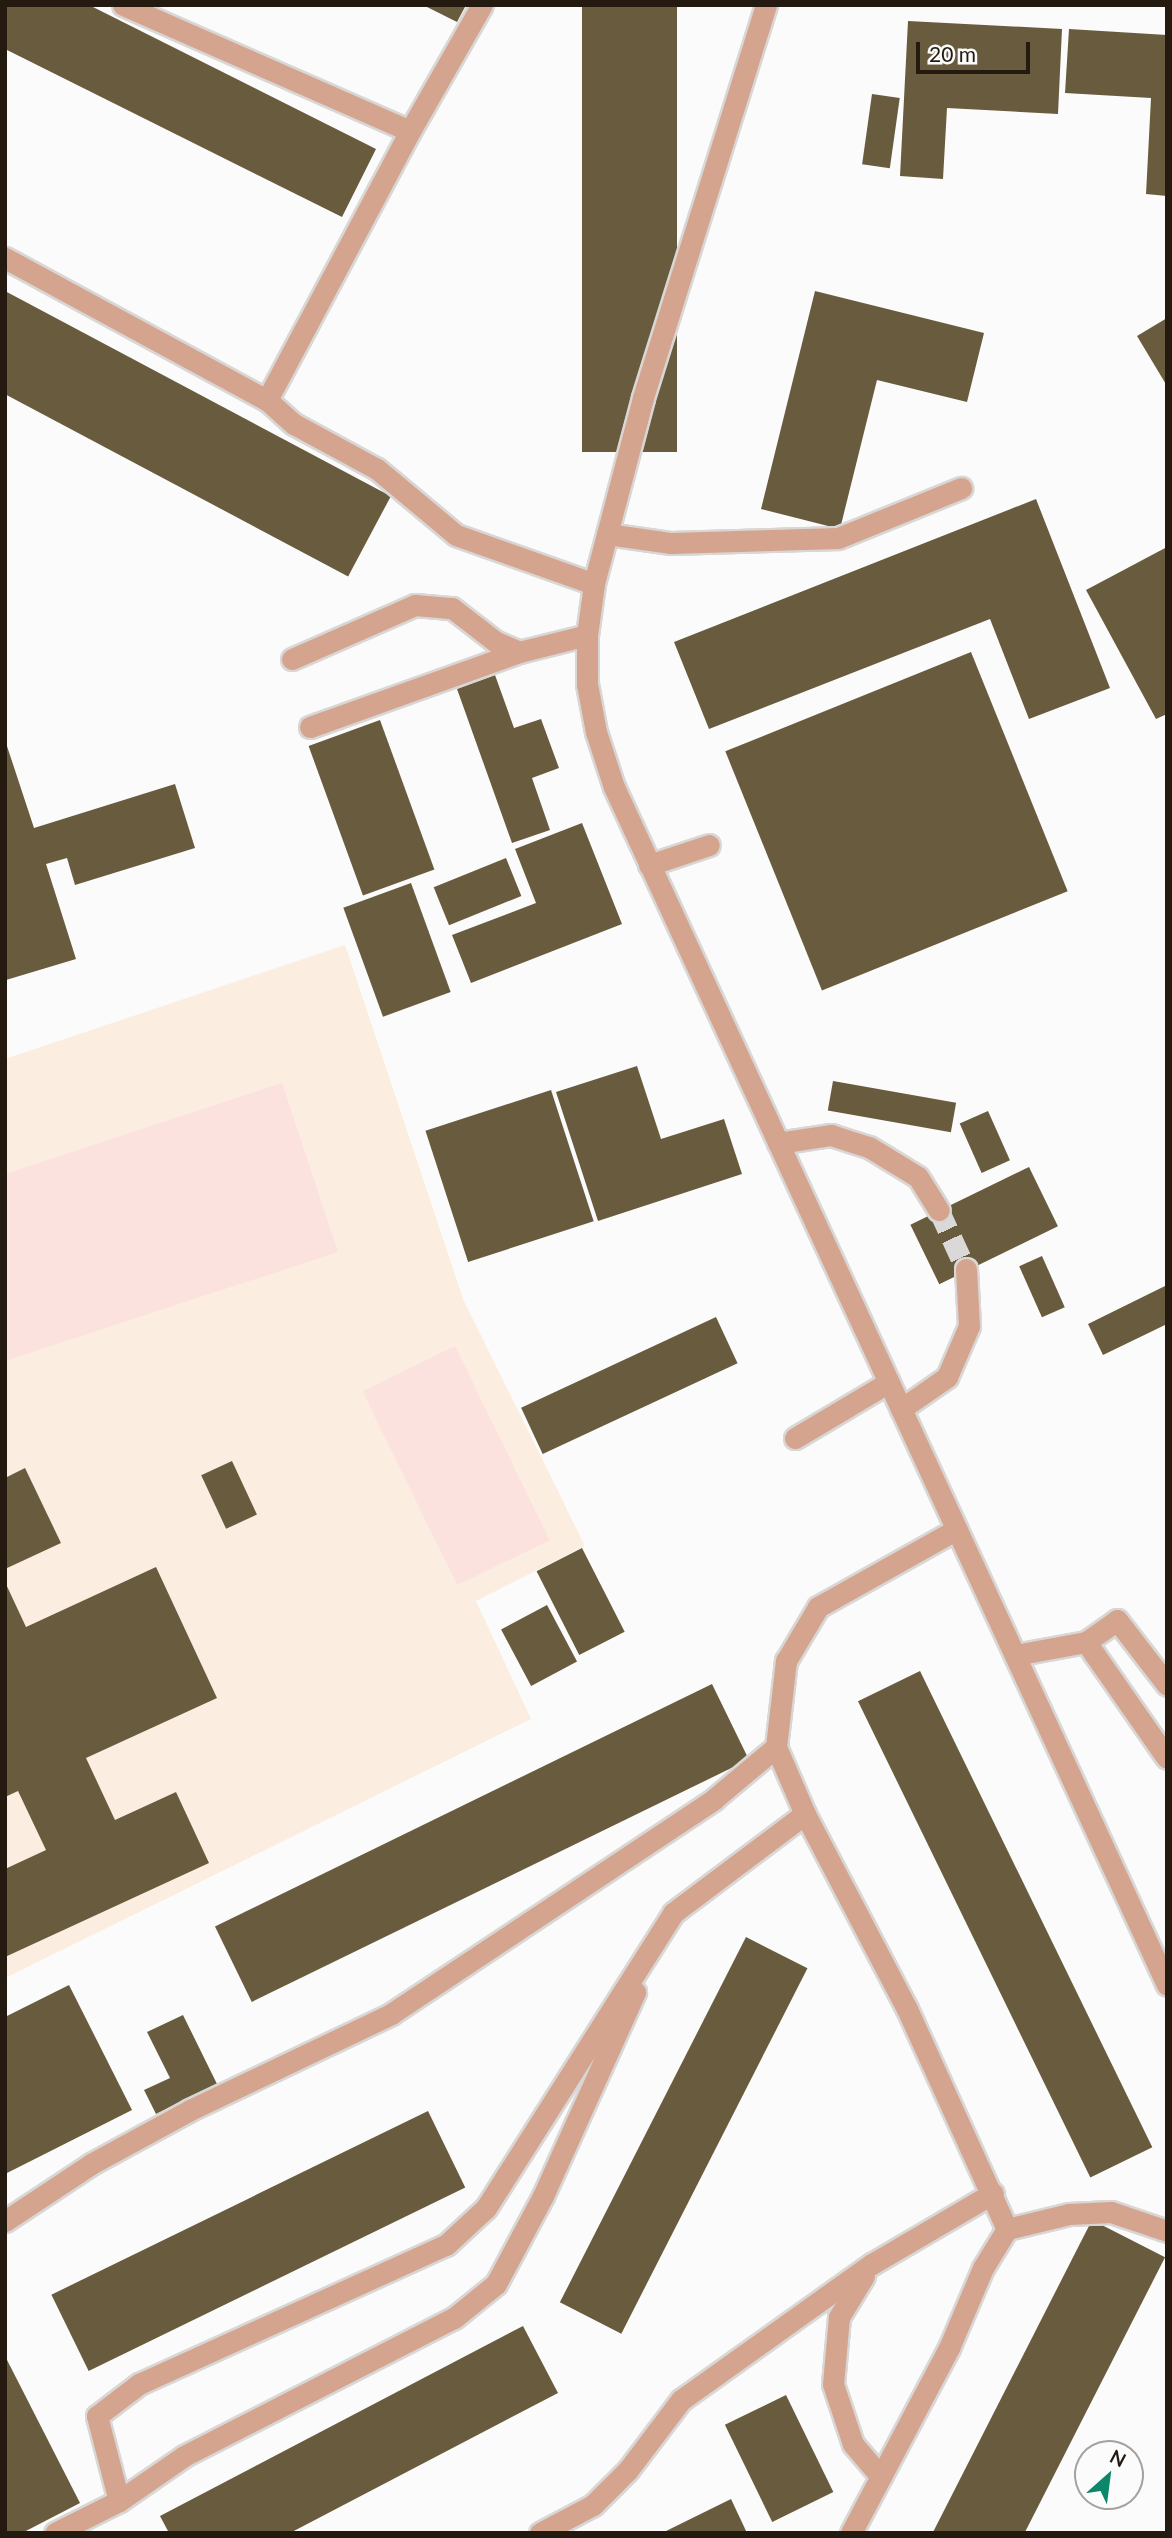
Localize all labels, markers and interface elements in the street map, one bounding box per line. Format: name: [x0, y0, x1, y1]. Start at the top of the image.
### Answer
scale bar: [920, 28, 1034, 72]
text: 20 m: [929, 41, 976, 66]
north arrow: [1074, 2440, 1144, 2510]
text: N: [1106, 2444, 1130, 2471]

